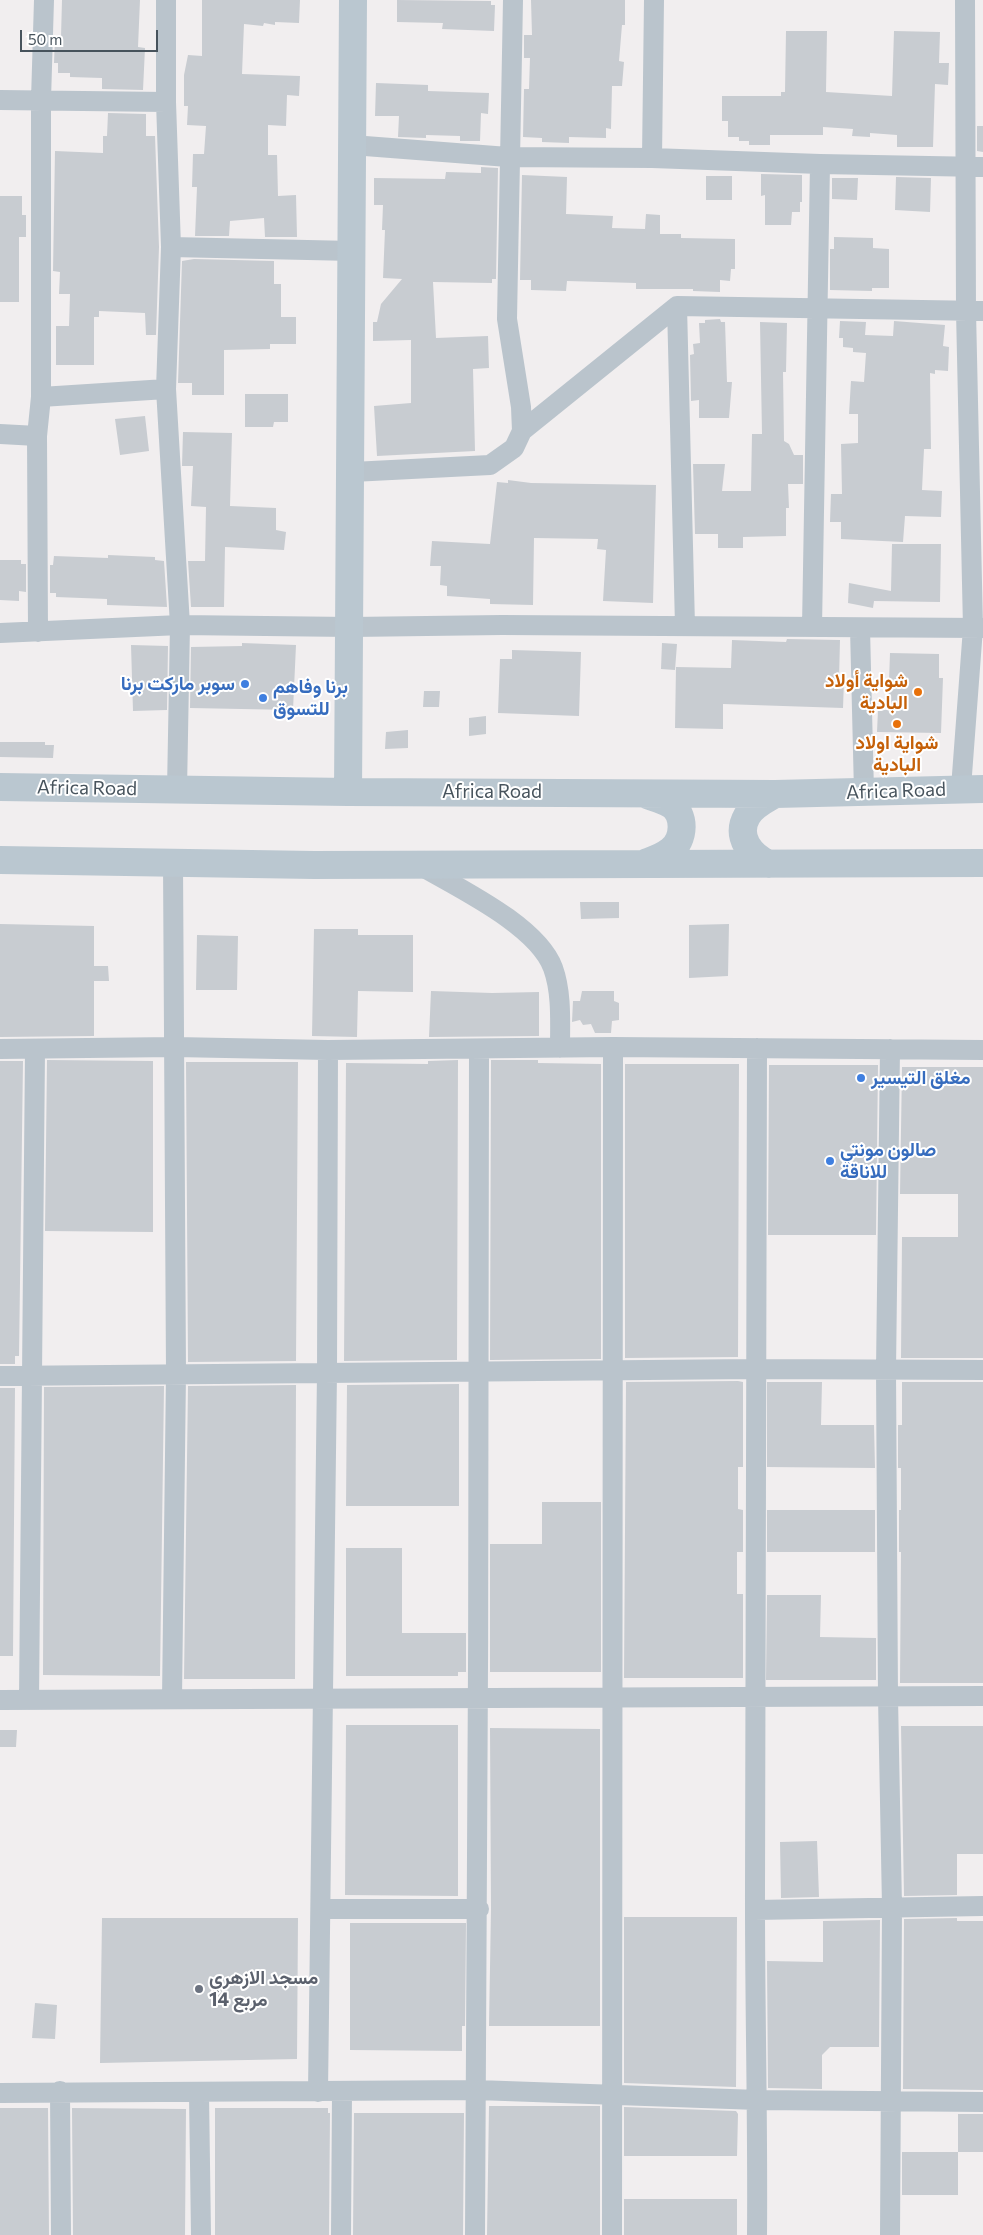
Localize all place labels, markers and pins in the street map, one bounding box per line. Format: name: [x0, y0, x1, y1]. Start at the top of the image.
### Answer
place label: شواية أولاد البادية: [825, 670, 908, 714]
place label: سوبر ماركت برنا: [121, 673, 235, 695]
place label: برنا وفاهم للتسوق: [273, 676, 348, 720]
marker: سوبر ماركت برنا: [239, 678, 251, 690]
marker: شواية أولاد البادية: [912, 686, 924, 698]
marker: برنا وفاهم للتسوق: [257, 692, 269, 704]
marker: شواية اولاد البادية: [891, 718, 903, 730]
place label: شواية اولاد البادية: [856, 732, 938, 776]
place label: مغلق التيسير: [871, 1067, 971, 1089]
marker: مغلق التيسير: [855, 1072, 867, 1084]
place label: صالون مونتي للاناقة: [840, 1139, 936, 1183]
marker: صالون مونتي للاناقة: [824, 1155, 836, 1167]
place label: مسجد الازهري مربع 14: [209, 1967, 318, 2011]
marker: مسجد الازهري مربع 14: [193, 1983, 205, 1995]

